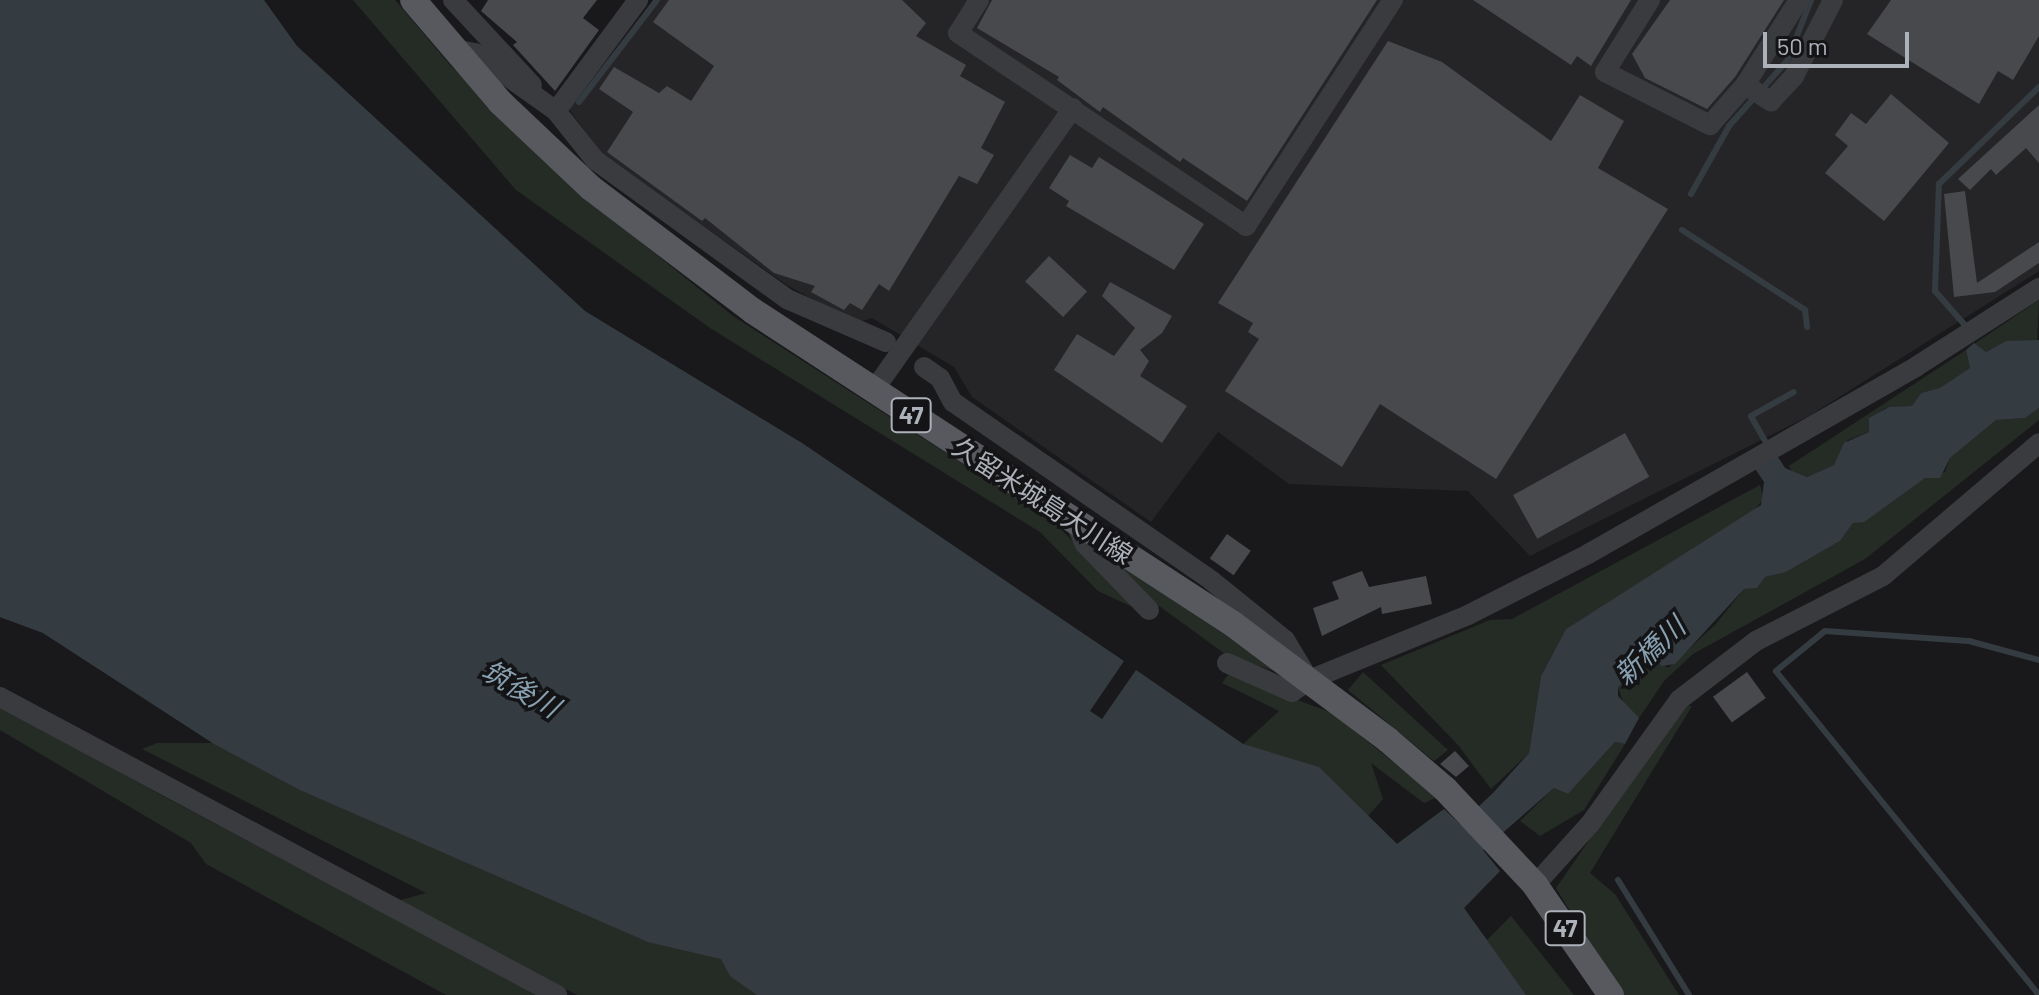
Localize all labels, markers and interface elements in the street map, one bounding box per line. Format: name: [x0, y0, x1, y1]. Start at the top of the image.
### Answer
scale bar: [1767, 16, 1913, 66]
text: 50 m: [1777, 31, 1828, 60]
road number: 47: [889, 395, 933, 435]
street label: 久留米城島大川線: [947, 430, 1139, 570]
water label: 新橋川: [1607, 609, 1691, 691]
water label: 筑後川: [476, 652, 566, 724]
road number: 47: [1543, 908, 1587, 948]

